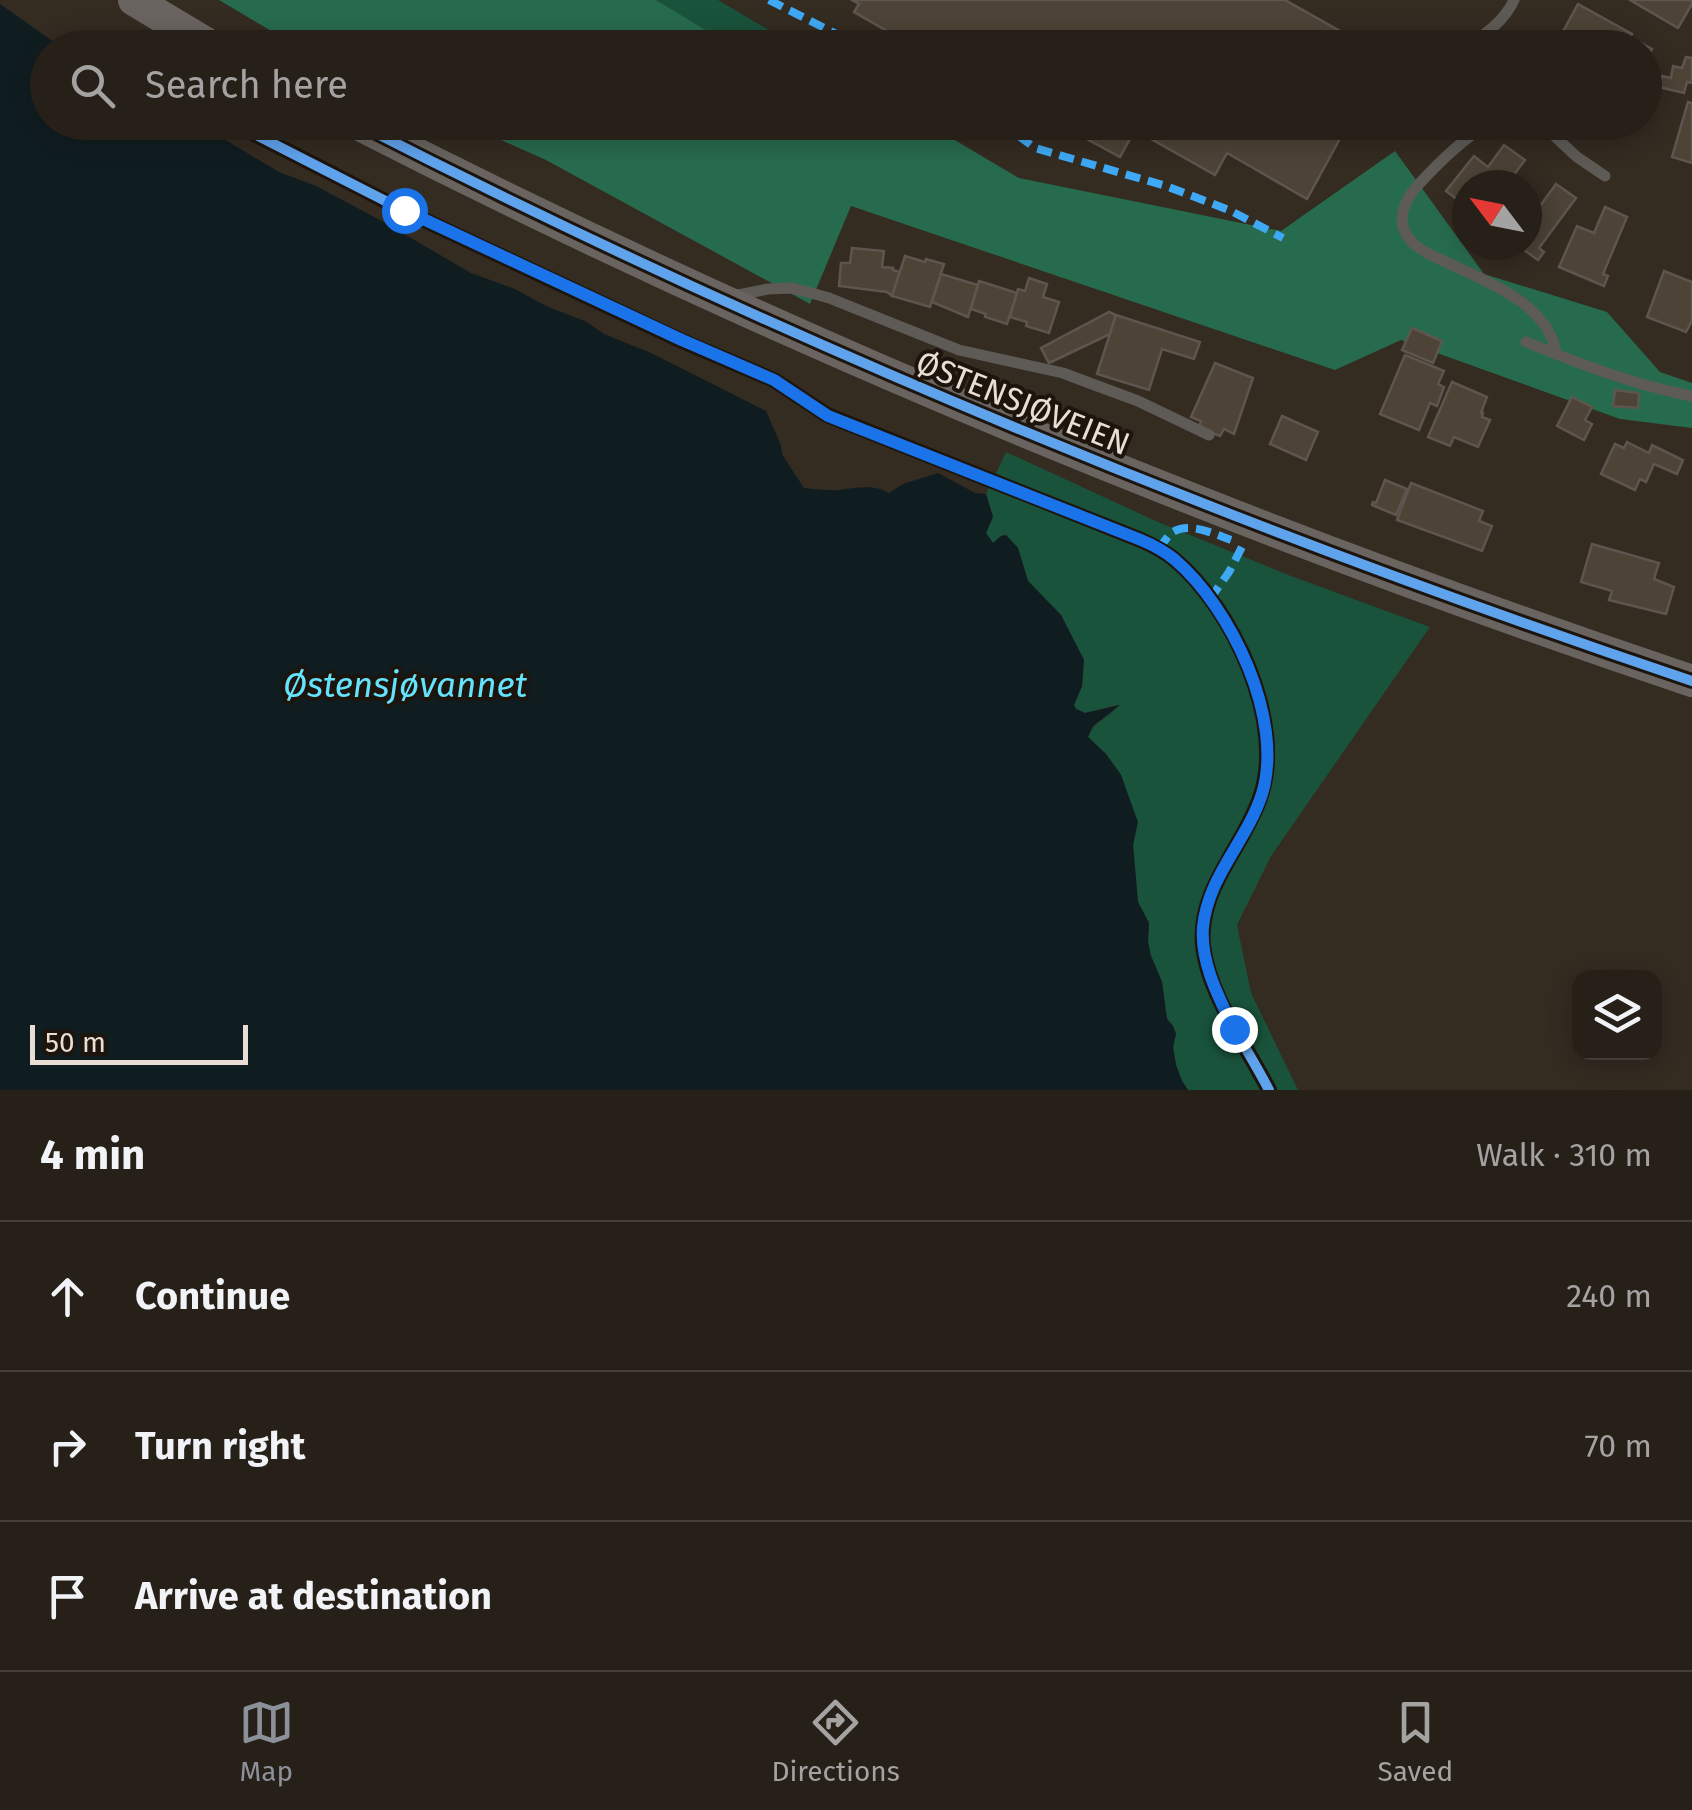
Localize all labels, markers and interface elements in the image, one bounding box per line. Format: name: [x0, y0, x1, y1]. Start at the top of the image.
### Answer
search box: [30, 30, 1662, 140]
icon: search: [65, 58, 120, 113]
text: Search here: [145, 62, 348, 108]
north arrow: [1452, 170, 1542, 260]
route start: [382, 188, 428, 234]
street label: ØSTENSJØVEIEN: [911, 343, 1135, 463]
water label: Østensjøvannet: [283, 664, 528, 706]
map controls: [1572, 970, 1662, 1060]
button: layers: [1572, 970, 1662, 1060]
route end: [1212, 1007, 1258, 1053]
scale bar: [30, 1020, 248, 1064]
text: 50 m: [45, 1026, 106, 1059]
text: 4 min: [40, 1130, 145, 1180]
text: Walk · 310 m: [1476, 1136, 1652, 1174]
icon: ahead: [40, 1269, 95, 1324]
text: Continue: [135, 1273, 290, 1319]
text: 240 m: [1566, 1277, 1652, 1315]
icon: right: [40, 1419, 95, 1474]
text: Turn right: [135, 1423, 305, 1469]
text: 70 m: [1584, 1427, 1652, 1465]
icon: arrive: [40, 1569, 95, 1624]
text: Arrive at destination: [135, 1573, 492, 1619]
tab: Map: [239, 1695, 294, 1788]
tab: Directions: [771, 1695, 900, 1788]
tab: Saved: [1377, 1695, 1453, 1788]

